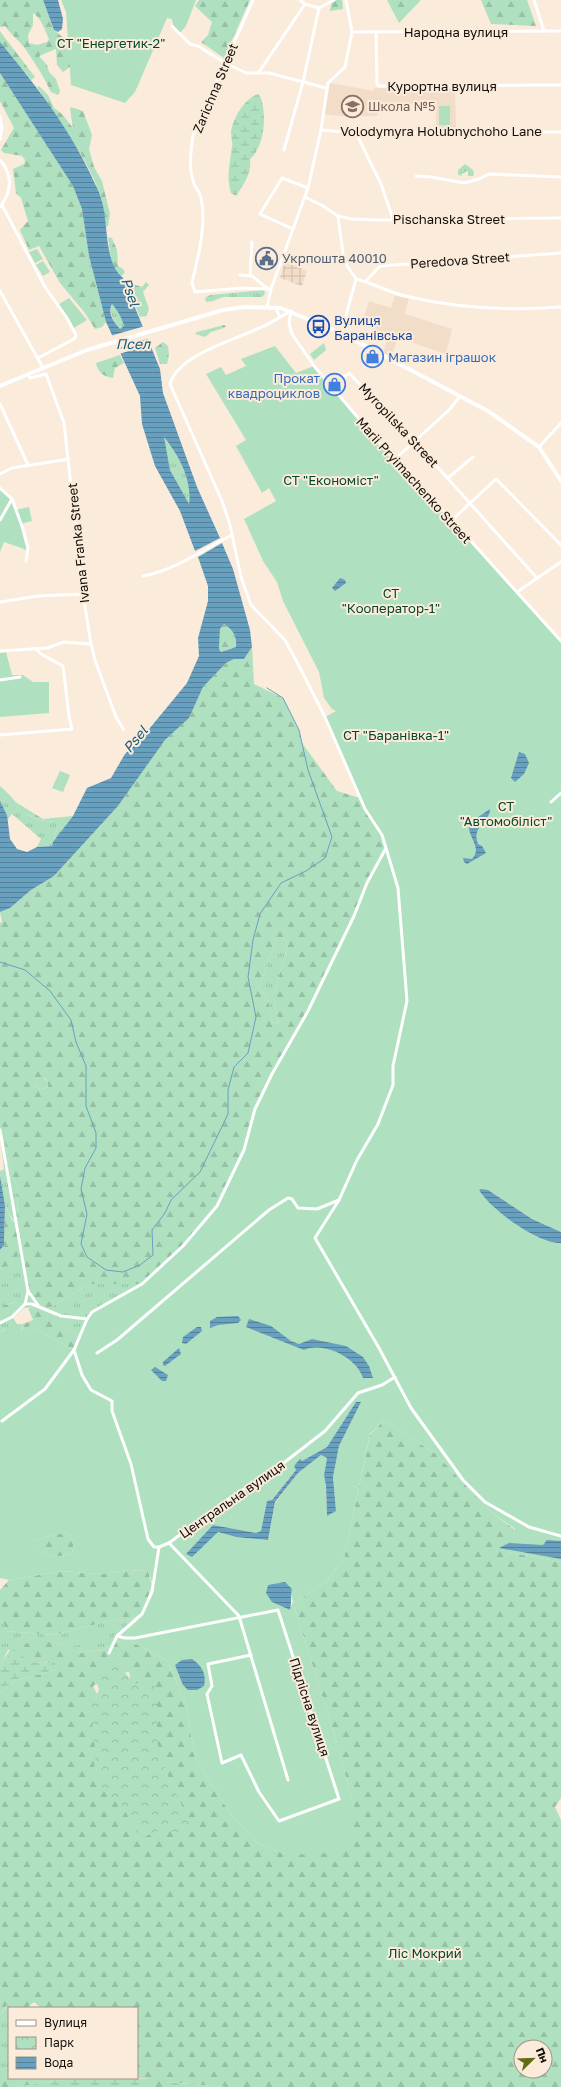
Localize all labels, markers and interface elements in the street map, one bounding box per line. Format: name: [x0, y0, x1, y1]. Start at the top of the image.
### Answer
street label: Народна вулиця: [404, 24, 508, 40]
park label: СТ "Енергетик-2": [57, 35, 165, 51]
street label: Zarichna Street: [189, 41, 241, 135]
street label: Курортна вулиця: [387, 78, 497, 94]
school or university icon: Школа №5: [339, 93, 365, 119]
place label: Школа №5: [368, 98, 435, 114]
street label: Volodymyra Holubnychoho Lane: [340, 123, 542, 139]
street label: Pischanska Street: [393, 211, 505, 227]
public building icon: Укрпошта 40010: [253, 245, 279, 271]
street label: Peredova Street: [410, 249, 510, 271]
place label: Укрпошта 40010: [282, 250, 387, 266]
water label: Psel: [118, 275, 144, 309]
place label: Вулиця Баранівська: [334, 312, 413, 343]
bus stop icon: Вулиця Баранівська: [306, 314, 332, 340]
water label: Псел: [116, 335, 151, 352]
shop icon: Магазин іграшок: [359, 344, 385, 370]
place label: Магазин іграшок: [388, 349, 497, 365]
place label: Прокат квадроциклов: [228, 370, 321, 401]
shop icon: Прокат квадроциклов: [322, 372, 348, 398]
street label: Myropilska Street: [356, 379, 442, 471]
street label: Marii Pryimachenko Street: [353, 413, 475, 547]
park label: СТ "Економіст": [283, 472, 379, 488]
street label: Ivana Franka Street: [64, 482, 92, 604]
park label: СТ "Кооператор-1": [342, 585, 440, 616]
water label: Psel: [119, 722, 151, 756]
park label: СТ "Баранівка-1": [343, 727, 449, 743]
park label: СТ "Автомобіліст": [460, 798, 552, 829]
street label: Центральна вулиця: [176, 1457, 288, 1541]
street label: Підлісна вулиця: [286, 1655, 334, 1759]
park label: Ліс Мокрий: [388, 1945, 462, 1961]
legend: [8, 2007, 138, 2079]
text: Вулиця: [44, 2015, 87, 2030]
text: Парк: [44, 2035, 74, 2050]
north arrow: [513, 2039, 553, 2079]
text: Пн: [534, 2045, 552, 2065]
text: Вода: [44, 2055, 73, 2070]

